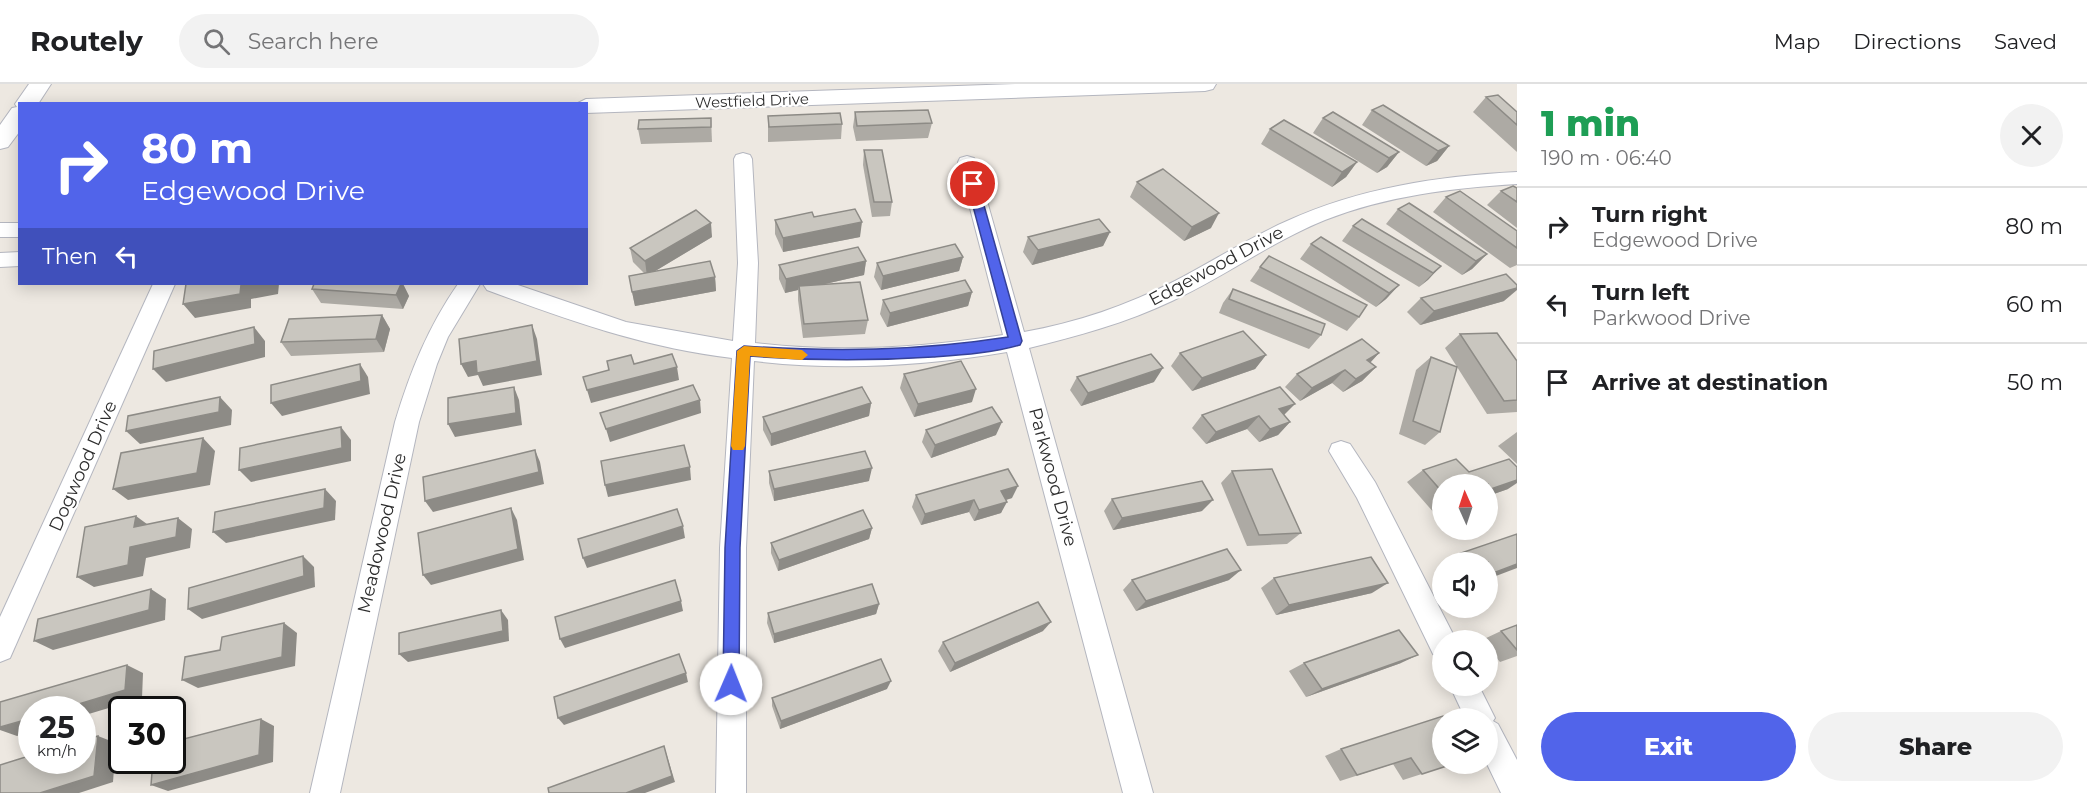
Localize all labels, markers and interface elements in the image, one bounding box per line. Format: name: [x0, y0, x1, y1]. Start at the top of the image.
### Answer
search box: [179, 14, 599, 68]
text: Routely: [30, 24, 143, 58]
icon: search: [200, 25, 233, 58]
text: Search here: [248, 28, 379, 55]
text: Map: [1774, 29, 1820, 54]
text: Directions: [1853, 29, 1961, 54]
text: Saved: [1994, 29, 2057, 54]
street label: Westfield Drive: [695, 89, 809, 112]
text: 1 min: [1541, 101, 1640, 145]
button: close: [2000, 104, 2063, 167]
text: 80 m: [141, 122, 253, 174]
icon: right: [42, 126, 120, 204]
text: 190 m · 06:40: [1541, 146, 1672, 170]
pin: [947, 158, 998, 209]
icon: arrive: [956, 167, 989, 200]
text: Edgewood Drive: [141, 174, 365, 207]
text: Turn right: [1592, 201, 1707, 228]
icon: right: [1541, 210, 1574, 243]
text: 80 m: [2005, 213, 2063, 240]
street label: Edgewood Drive: [1145, 221, 1287, 311]
text: Edgewood Drive: [1592, 228, 1758, 252]
icon: left: [110, 240, 143, 273]
text: Then: [42, 243, 98, 270]
text: Turn left: [1592, 279, 1690, 306]
icon: left: [1541, 288, 1574, 321]
text: 60 m: [2006, 291, 2063, 318]
text: Parkwood Drive: [1592, 306, 1751, 330]
icon: arrive: [1541, 366, 1574, 399]
text: Arrive at destination: [1592, 369, 1828, 396]
text: 50 m: [2007, 369, 2063, 396]
street label: Dogwood Drive: [44, 397, 122, 535]
street label: Parkwood Drive: [1024, 405, 1082, 549]
street label: Meadowood Drive: [353, 451, 411, 615]
north arrow: [1432, 474, 1498, 540]
map controls: [1432, 474, 1498, 774]
button: sound: [1432, 552, 1498, 618]
button: search: [1432, 630, 1498, 696]
position arrow: [699, 652, 763, 716]
speed limit sign: 30: [108, 696, 186, 774]
button: layers: [1432, 708, 1498, 774]
text: 25: [39, 709, 75, 746]
button: Exit: [1541, 712, 1796, 781]
button: Share: [1808, 712, 2063, 781]
text: km/h: [37, 741, 77, 760]

